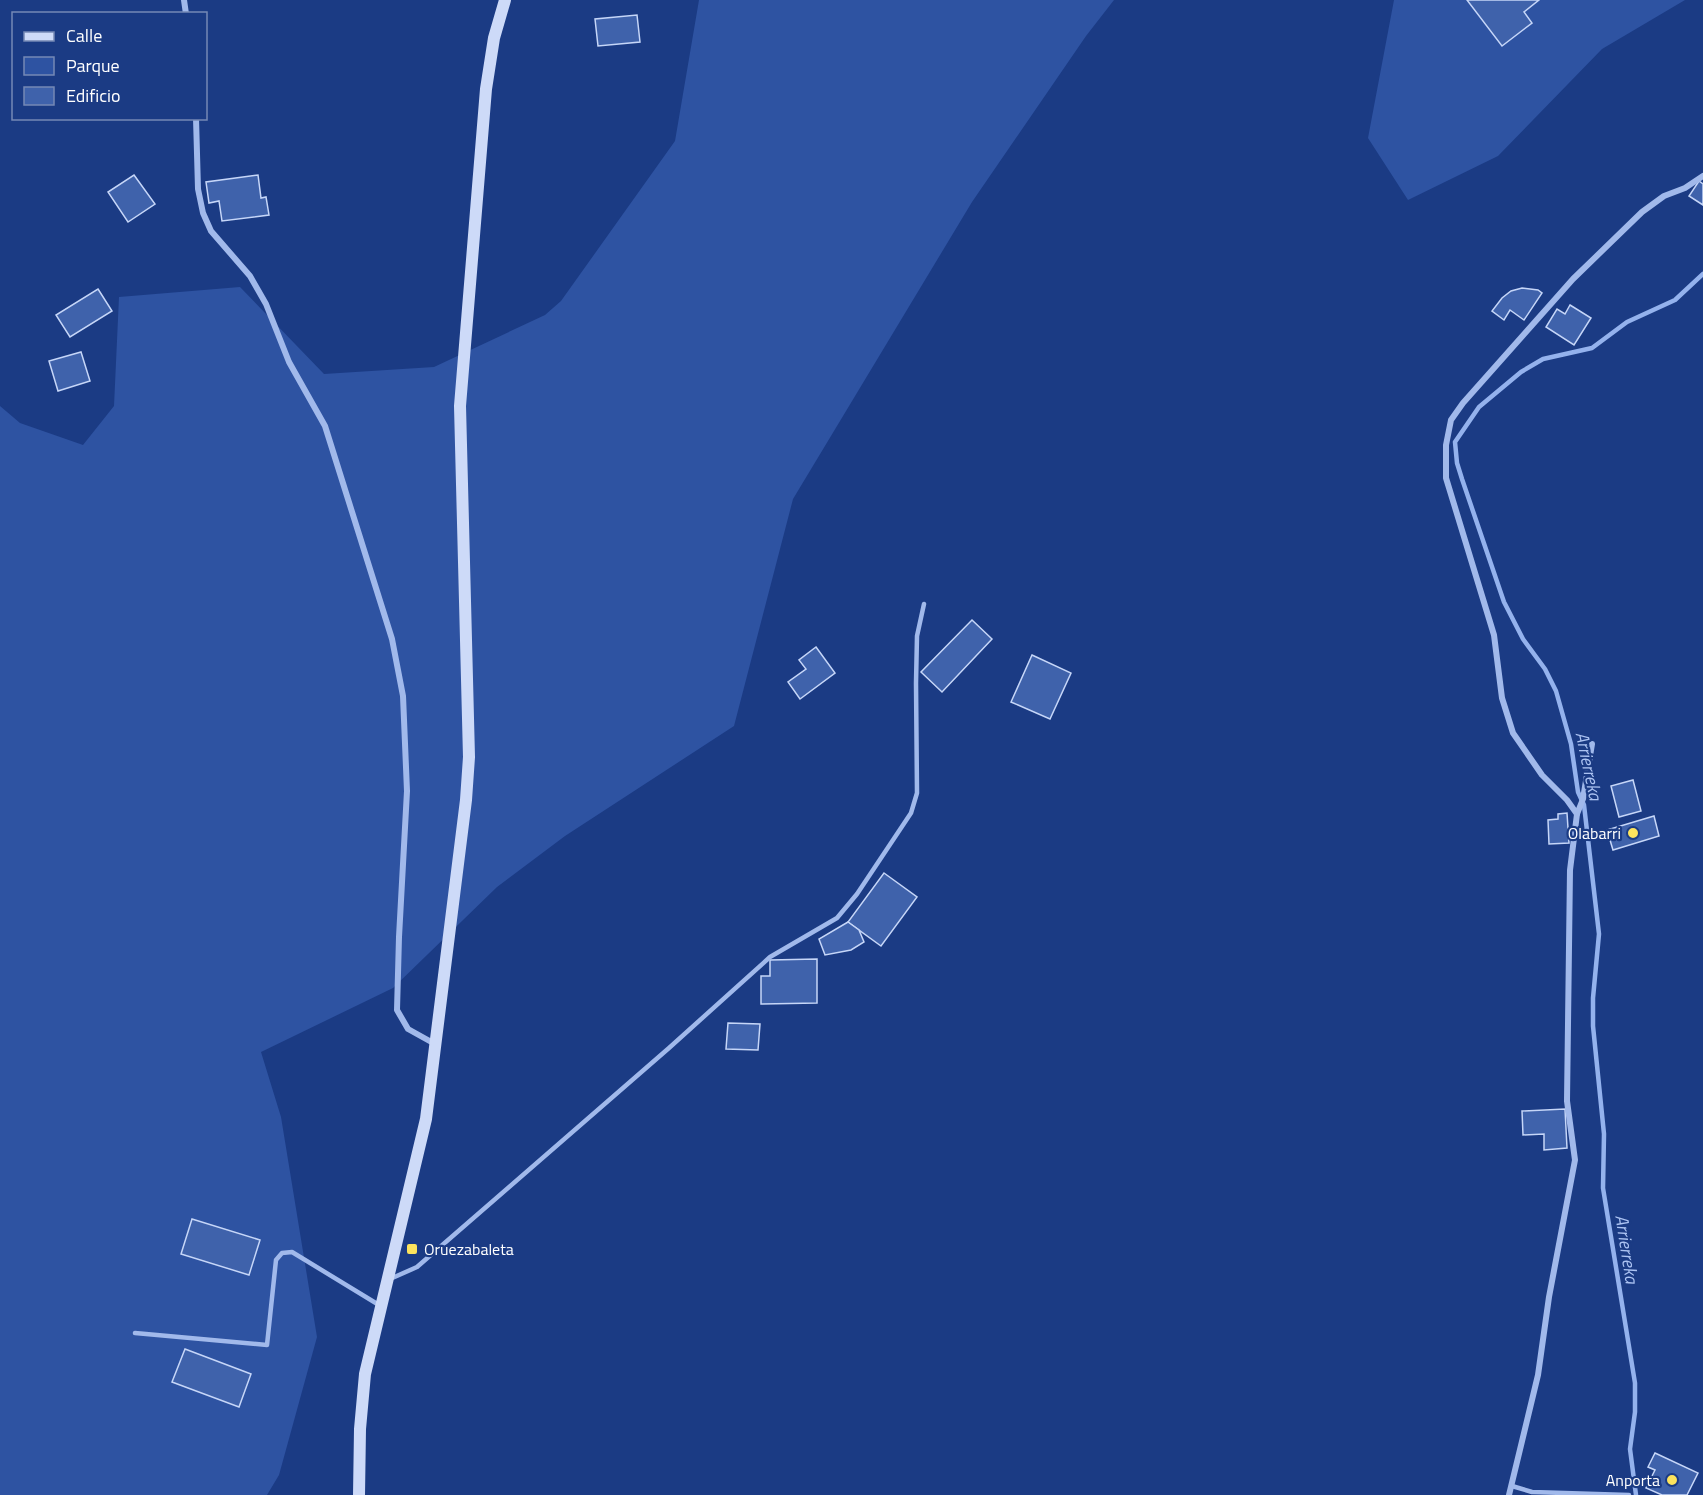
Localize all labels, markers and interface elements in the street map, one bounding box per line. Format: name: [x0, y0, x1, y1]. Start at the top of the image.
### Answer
legend: [12, 12, 207, 120]
text: Calle: [66, 22, 102, 49]
text: Parque: [66, 52, 120, 79]
text: Edificio: [66, 82, 120, 109]
water label: Arrierreka: [1569, 729, 1610, 804]
place label: Olabarri: [1568, 821, 1621, 845]
marker: Olabarri: [1626, 826, 1640, 840]
water label: Arrierreka: [1608, 1213, 1646, 1286]
place label: Oruezabaleta: [424, 1237, 514, 1261]
marker: Oruezabaleta: [405, 1242, 419, 1256]
place label: Anporta: [1606, 1468, 1660, 1492]
marker: Anporta: [1665, 1473, 1679, 1487]

